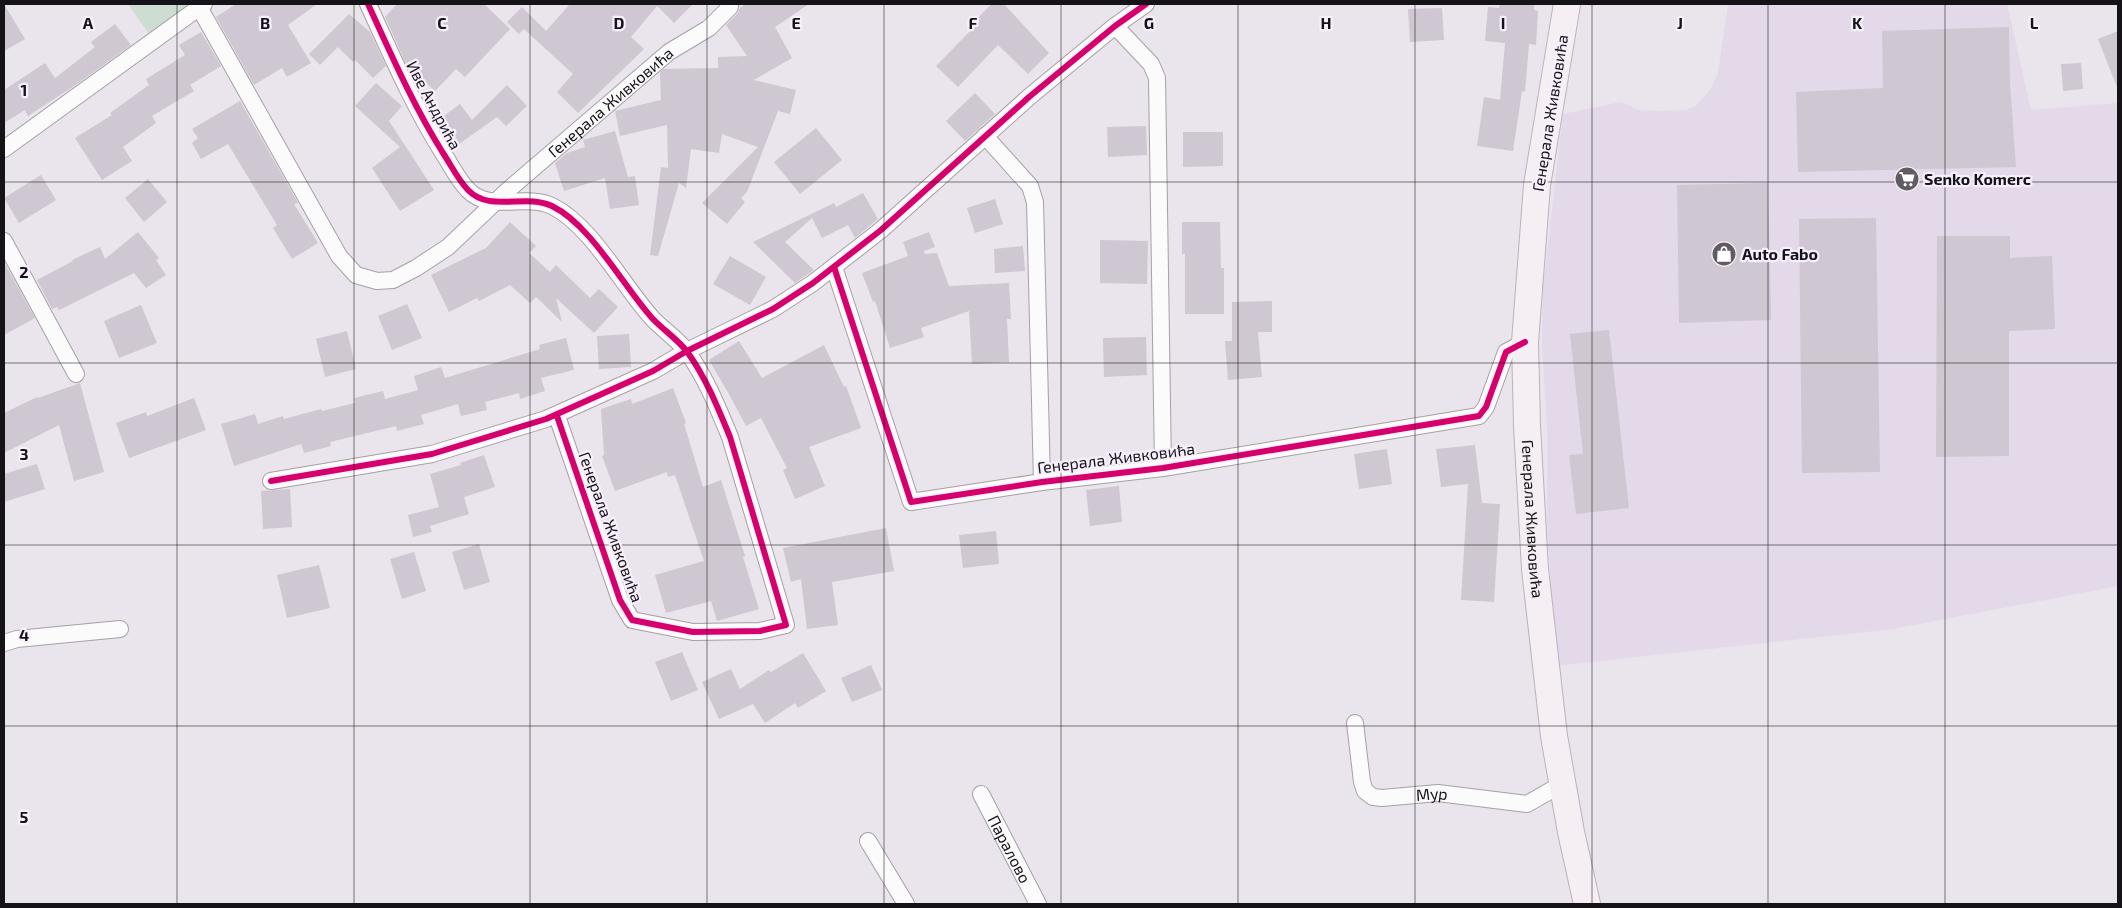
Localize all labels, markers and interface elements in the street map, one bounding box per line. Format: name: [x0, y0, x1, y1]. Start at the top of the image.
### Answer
text: A: [83, 13, 94, 32]
text: B: [260, 13, 270, 32]
text: C: [437, 13, 447, 32]
text: D: [614, 13, 625, 32]
text: E: [791, 13, 801, 32]
text: F: [969, 13, 978, 32]
text: G: [1144, 13, 1154, 32]
text: H: [1320, 13, 1332, 32]
text: I: [1501, 13, 1505, 32]
text: J: [1677, 13, 1683, 32]
text: K: [1852, 13, 1863, 32]
text: L: [2030, 13, 2039, 32]
street label: Генерала Живковића: [1528, 33, 1571, 193]
street label: Генерала Живковића: [544, 43, 677, 161]
street label: Иве Андрића: [403, 57, 466, 152]
text: 1: [21, 80, 27, 99]
supermarket icon: Senko Komerc: [1894, 166, 1920, 192]
place label: Senko Komerc: [1924, 169, 2031, 188]
shop icon: Auto Fabo: [1711, 241, 1737, 267]
place label: Auto Fabo: [1742, 244, 1818, 263]
text: 2: [19, 262, 29, 281]
street label: Генерала Живковића: [1036, 438, 1196, 477]
street label: Генерала Живковића: [1519, 439, 1548, 599]
text: 3: [19, 444, 29, 463]
street label: Генерала Живковића: [575, 449, 648, 605]
text: 4: [19, 625, 29, 644]
street label: Мур: [1415, 783, 1449, 804]
text: 5: [20, 807, 29, 826]
street label: Паралово: [985, 812, 1035, 886]

